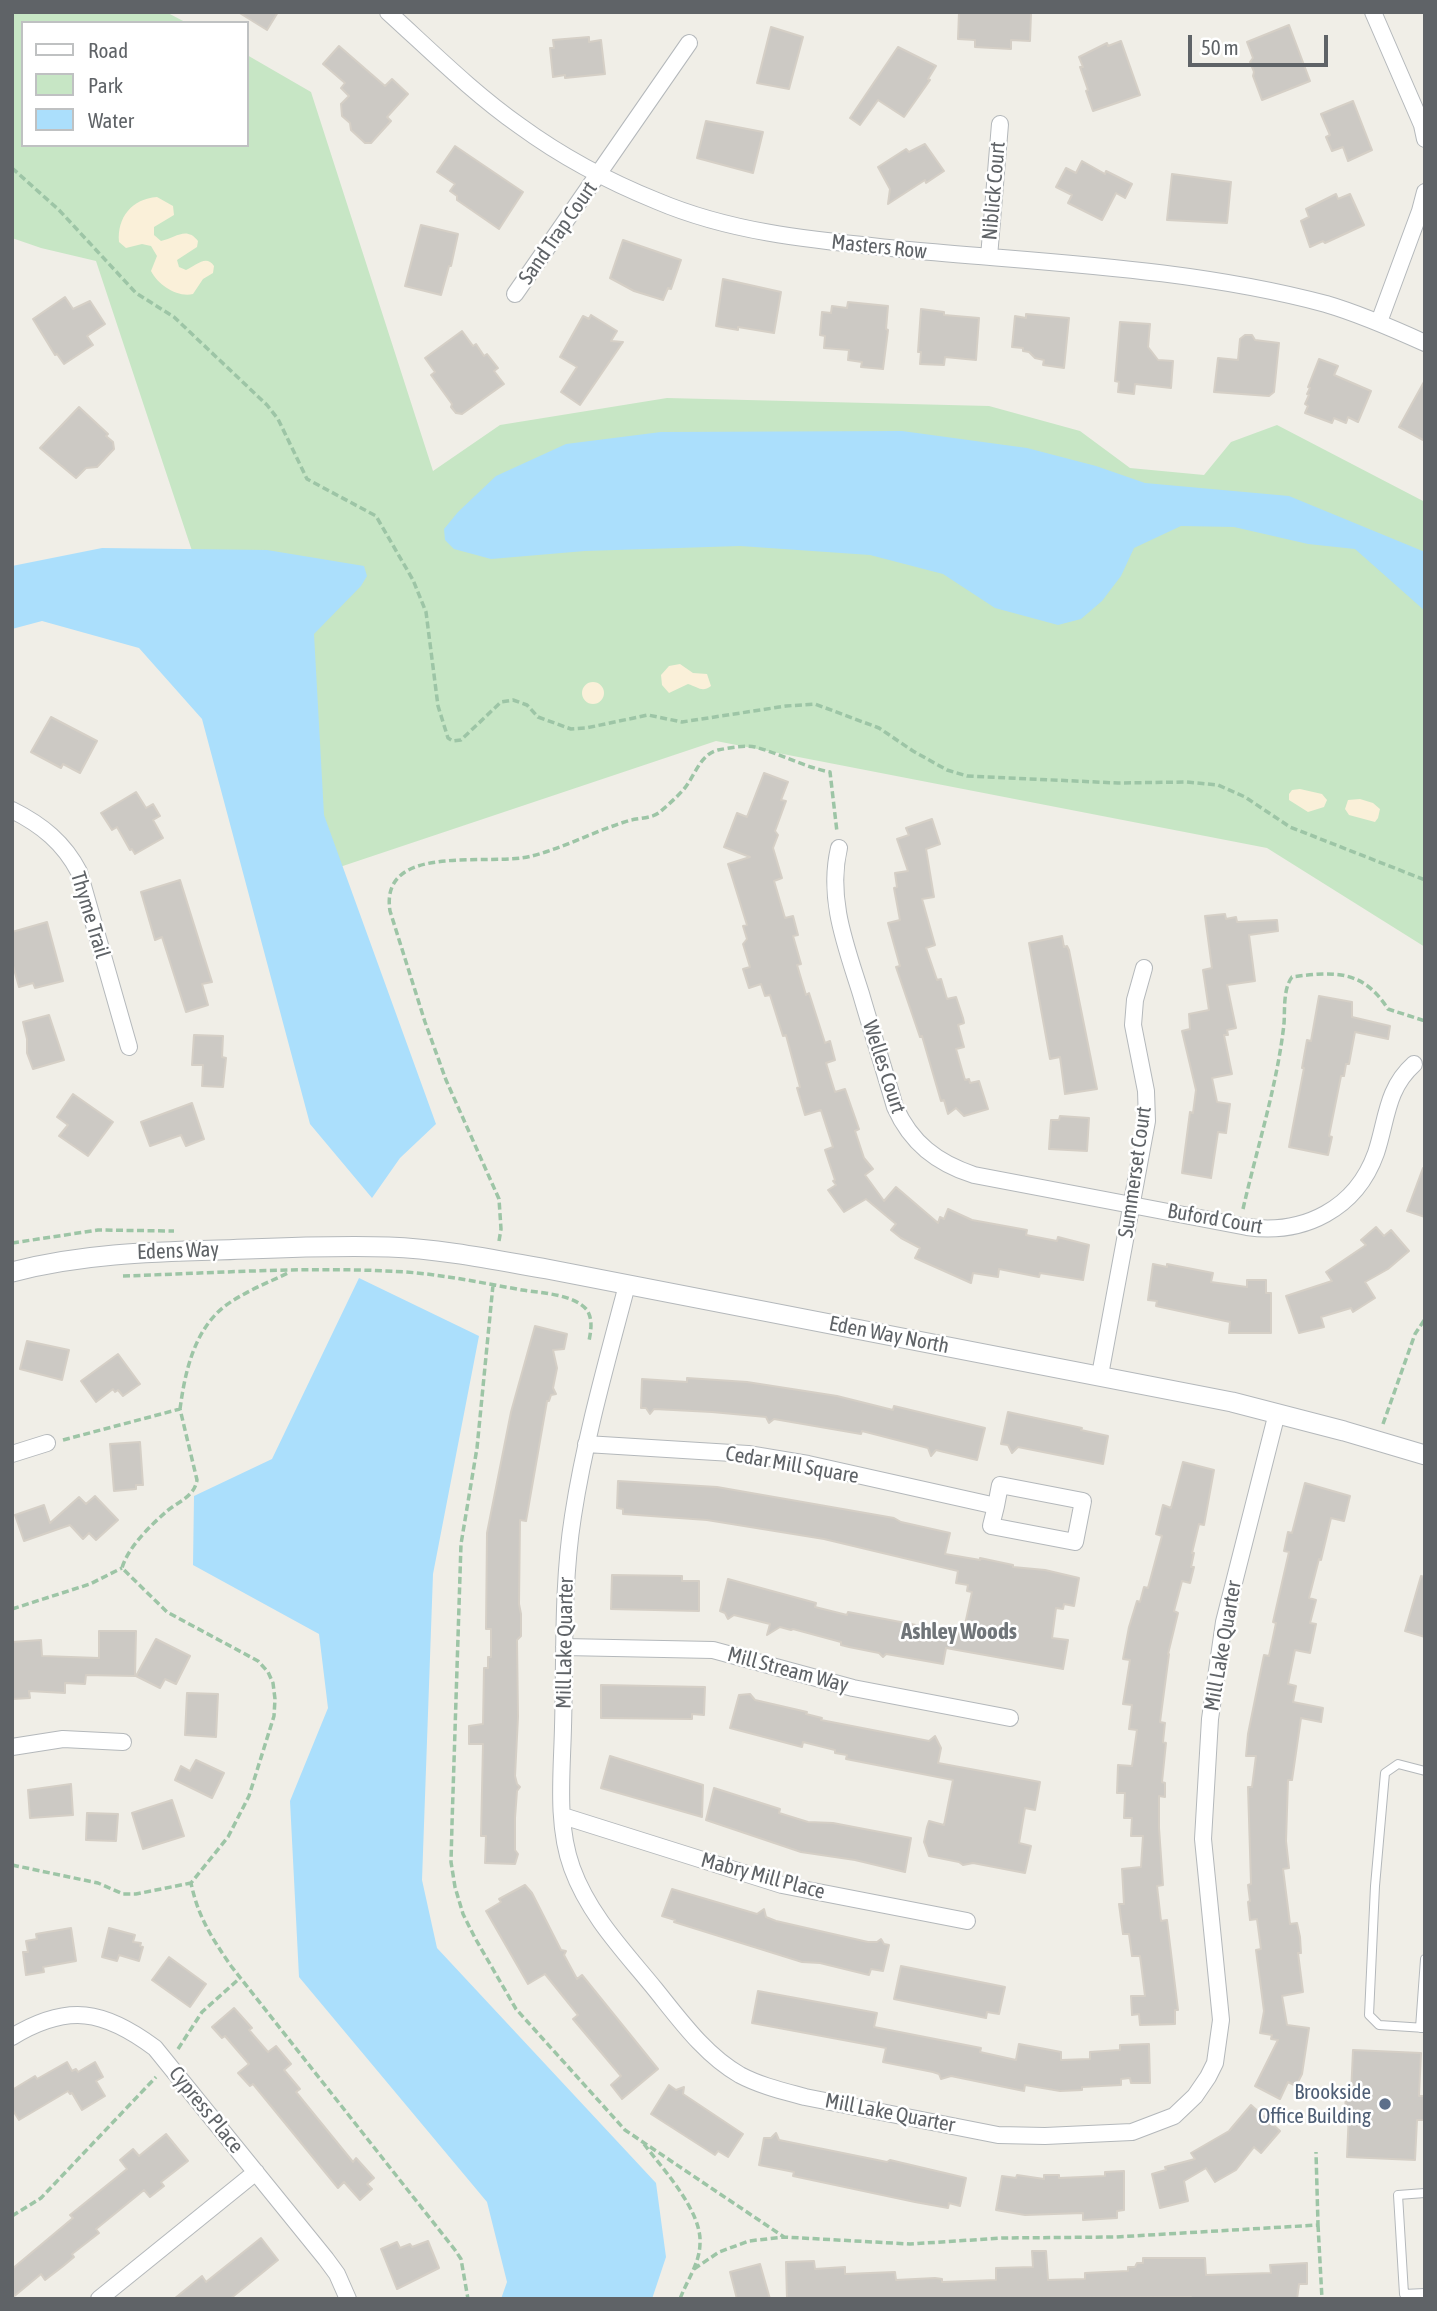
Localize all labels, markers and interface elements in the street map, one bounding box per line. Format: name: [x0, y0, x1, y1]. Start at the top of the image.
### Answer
legend: [21, 21, 248, 147]
scale bar: [1192, 21, 1332, 65]
text: 50 m: [1201, 35, 1239, 59]
text: Road: [88, 38, 128, 62]
text: Park: [88, 73, 123, 97]
text: Water: [88, 108, 134, 132]
street label: Niblick Court: [977, 141, 1011, 241]
street label: Sand Trap Court: [513, 177, 603, 289]
street label: Masters Row: [830, 229, 928, 265]
street label: Thyme Trail: [65, 869, 115, 961]
street label: Welles Court: [857, 1017, 911, 1117]
street label: Summerset Court: [1113, 1105, 1157, 1239]
street label: Buford Court: [1165, 1198, 1265, 1240]
street label: Edens Way: [137, 1237, 219, 1265]
street label: Eden Way North: [827, 1311, 951, 1359]
street label: Cedar Mill Square: [723, 1441, 861, 1489]
street label: Mill Lake Quarter: [551, 1577, 579, 1709]
street label: Mill Lake Quarter: [1199, 1579, 1247, 1713]
district label: Ashley Woods: [901, 1618, 1017, 1646]
street label: Mill Stream Way: [725, 1642, 851, 1698]
street label: Mabry Mill Place: [698, 1847, 828, 1905]
street label: Cypress Place: [163, 2061, 249, 2159]
place label: Brookside Office Building: [1258, 2079, 1371, 2129]
street label: Mill Lake Quarter: [823, 2088, 957, 2138]
marker: Brookside Office Building: [1377, 2096, 1393, 2112]

